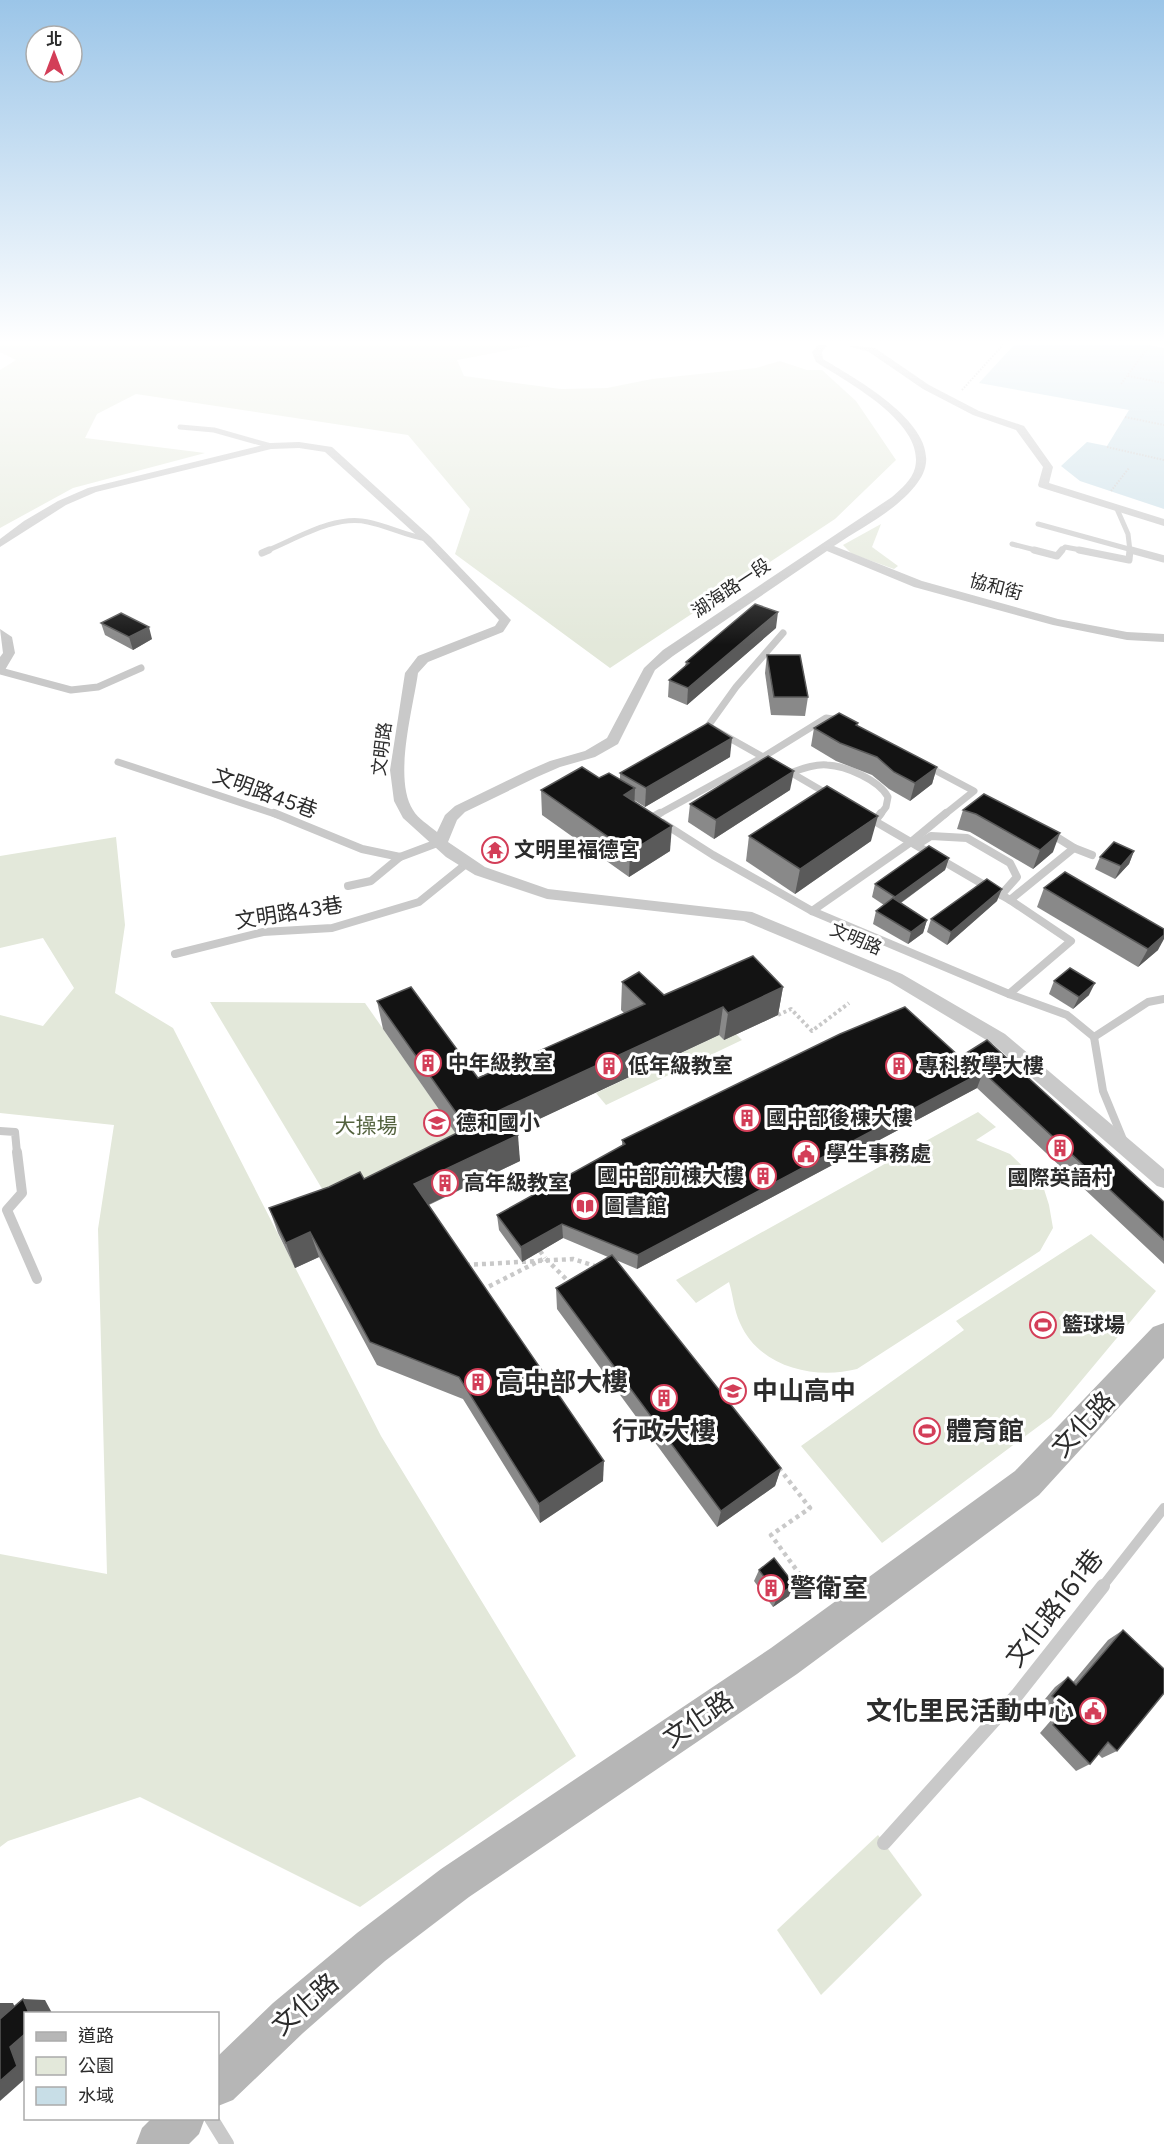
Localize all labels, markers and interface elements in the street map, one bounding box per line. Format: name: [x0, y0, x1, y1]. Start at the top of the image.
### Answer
north arrow: [24, 24, 84, 84]
text: 北: [46, 30, 62, 49]
street label: 湖海路一段: [688, 554, 774, 622]
street label: 協和街: [967, 569, 1025, 605]
street label: 文明路: [368, 721, 396, 777]
street label: 文明路45巷: [210, 762, 321, 823]
temple icon: 文明里福德宮: [480, 835, 510, 865]
place label: 文明里福德宮: [514, 837, 640, 862]
street label: 文明路43巷: [233, 892, 344, 933]
street label: 文明路: [827, 918, 885, 960]
building icon: 中年級教室: [413, 1048, 443, 1078]
place label: 中年級教室: [448, 1050, 553, 1075]
building icon: 低年級教室: [594, 1051, 624, 1081]
building icon: 專科教學大樓: [884, 1051, 914, 1081]
place label: 低年級教室: [628, 1053, 733, 1078]
place label: 專科教學大樓: [918, 1053, 1044, 1078]
building icon: 國中部後棟大樓: [732, 1103, 762, 1133]
place label: 國中部後棟大樓: [766, 1105, 913, 1130]
school or university icon: 德和國小: [422, 1108, 452, 1138]
place label: 德和國小: [456, 1110, 540, 1135]
park label: 大操場: [335, 1113, 398, 1138]
building icon: 國際英語村: [1045, 1133, 1075, 1163]
public building icon: 學生事務處: [791, 1139, 821, 1169]
place label: 學生事務處: [826, 1141, 931, 1166]
building icon: 國中部前棟大樓: [748, 1161, 778, 1191]
place label: 國中部前棟大樓: [597, 1163, 744, 1188]
place label: 國際英語村: [1008, 1165, 1113, 1190]
building icon: 高年級教室: [430, 1168, 460, 1198]
place label: 高年級教室: [464, 1170, 569, 1195]
library icon: 圖書館: [570, 1191, 600, 1221]
place label: 圖書館: [604, 1193, 667, 1218]
sports icon: 籃球場: [1028, 1310, 1058, 1340]
place label: 籃球場: [1062, 1312, 1125, 1337]
place label: 高中部大樓: [498, 1366, 628, 1398]
building icon: 高中部大樓: [463, 1367, 493, 1397]
place label: 中山高中: [752, 1375, 856, 1407]
school or university icon: 中山高中: [718, 1376, 748, 1406]
building icon: 行政大樓: [649, 1383, 679, 1413]
street label: 文化路: [1045, 1385, 1121, 1463]
place label: 行政大樓: [612, 1415, 716, 1447]
place label: 體育館: [946, 1415, 1024, 1447]
sports icon: 體育館: [912, 1416, 942, 1446]
street label: 文化路161巷: [998, 1543, 1110, 1673]
place label: 警衛室: [790, 1572, 868, 1604]
building icon: 警衛室: [756, 1573, 786, 1603]
street label: 文化路: [657, 1684, 739, 1754]
place label: 文化里民活動中心: [866, 1695, 1074, 1727]
public building icon: 文化里民活動中心: [1078, 1696, 1108, 1726]
street label: 文化路: [265, 1966, 345, 2042]
legend: [24, 2012, 219, 2120]
text: 道路: [78, 2025, 114, 2047]
text: 公園: [78, 2055, 114, 2077]
text: 水域: [78, 2085, 114, 2107]

